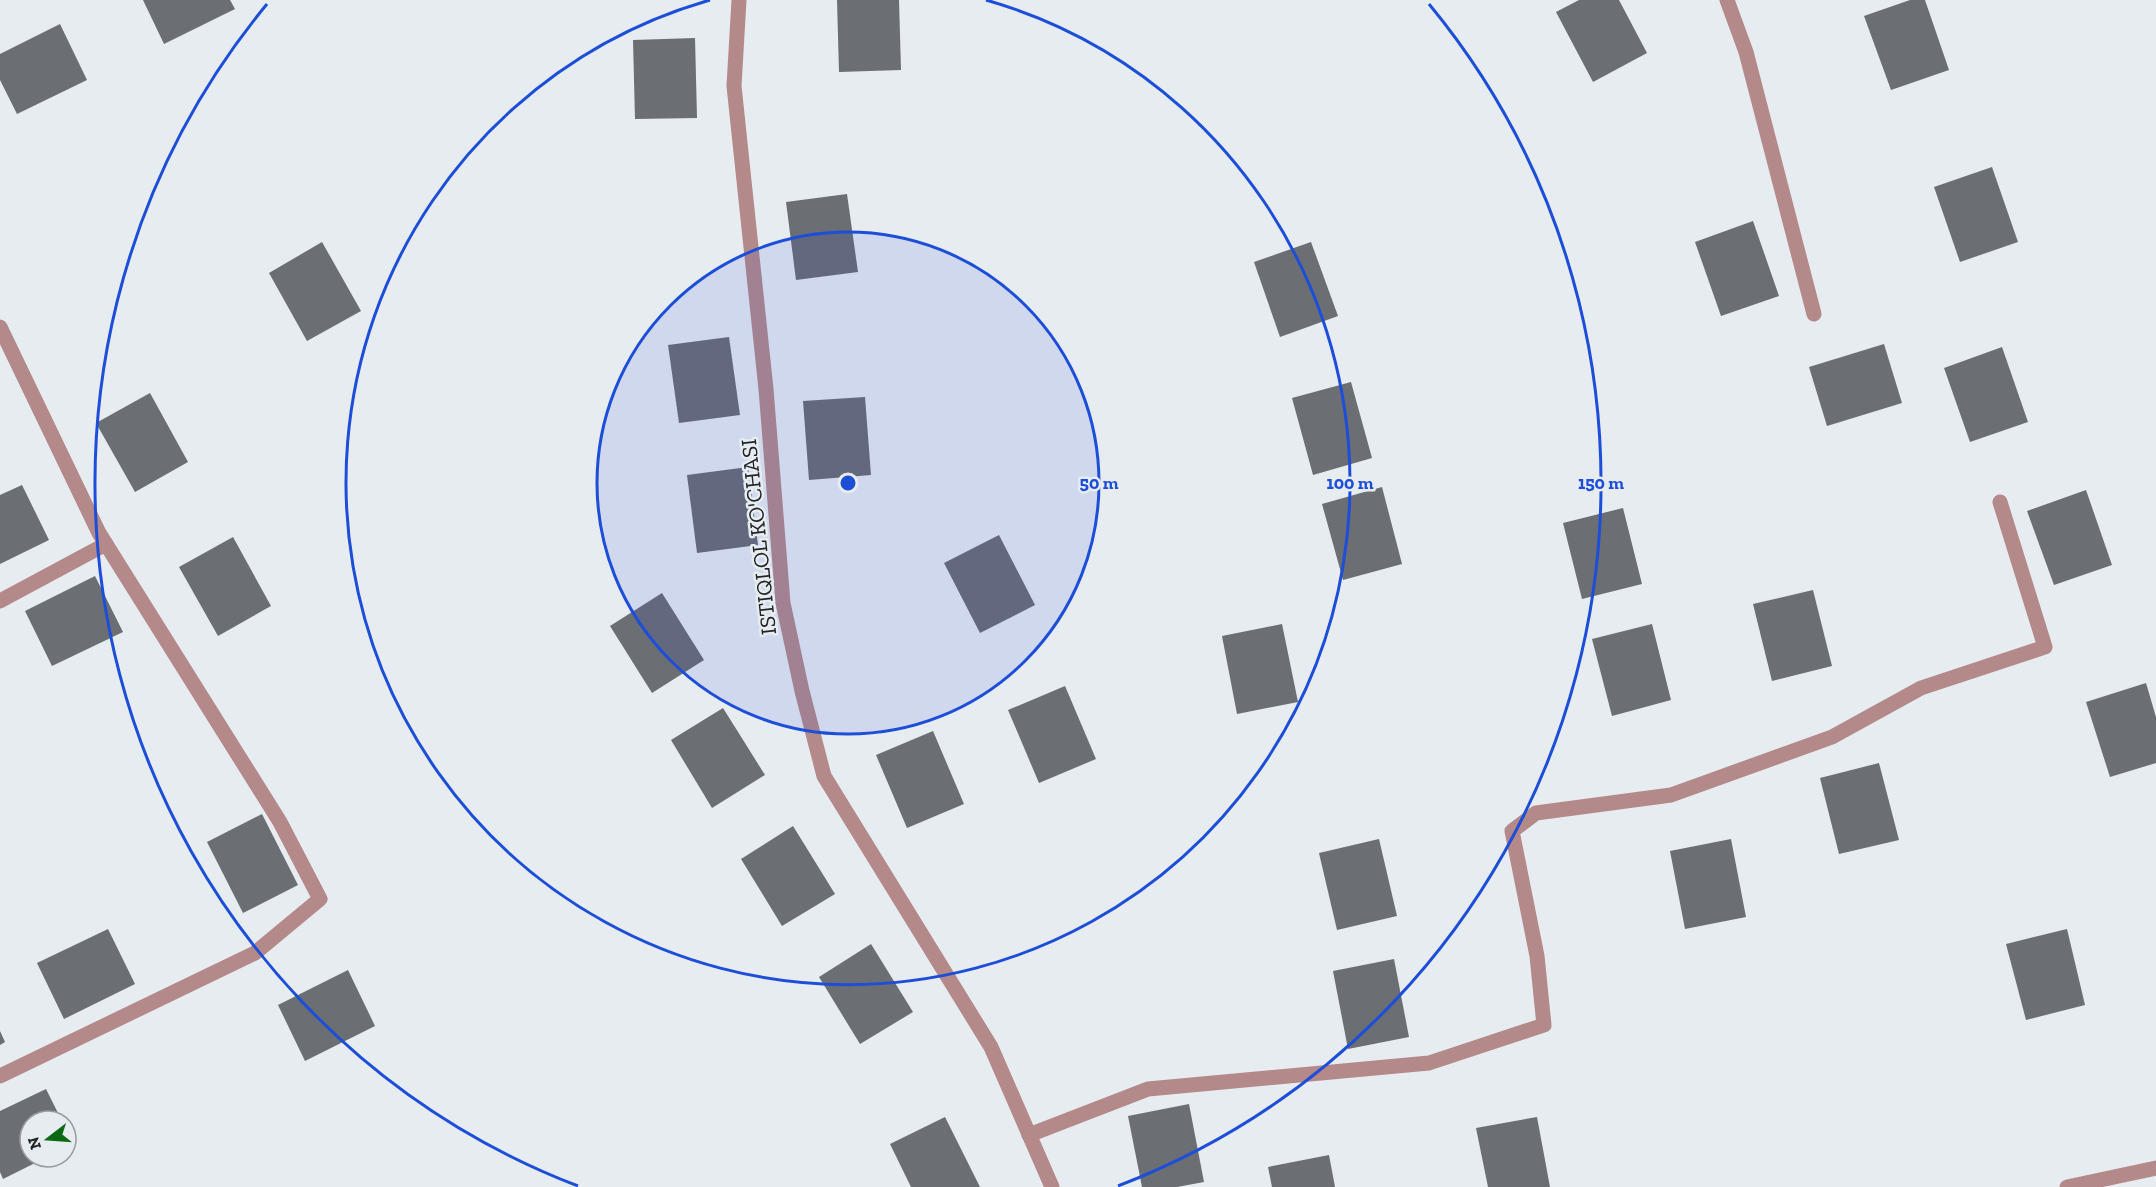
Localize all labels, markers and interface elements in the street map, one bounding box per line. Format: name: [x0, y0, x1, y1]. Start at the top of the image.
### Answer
street label: ISTIQLOL KO'CHASI: [735, 438, 782, 636]
text: 50 m: [1080, 472, 1119, 494]
text: 100 m: [1326, 472, 1374, 494]
text: 150 m: [1578, 472, 1624, 494]
centre of rings: [838, 473, 858, 493]
north arrow: [18, 1109, 78, 1169]
text: N: [23, 1135, 45, 1152]

